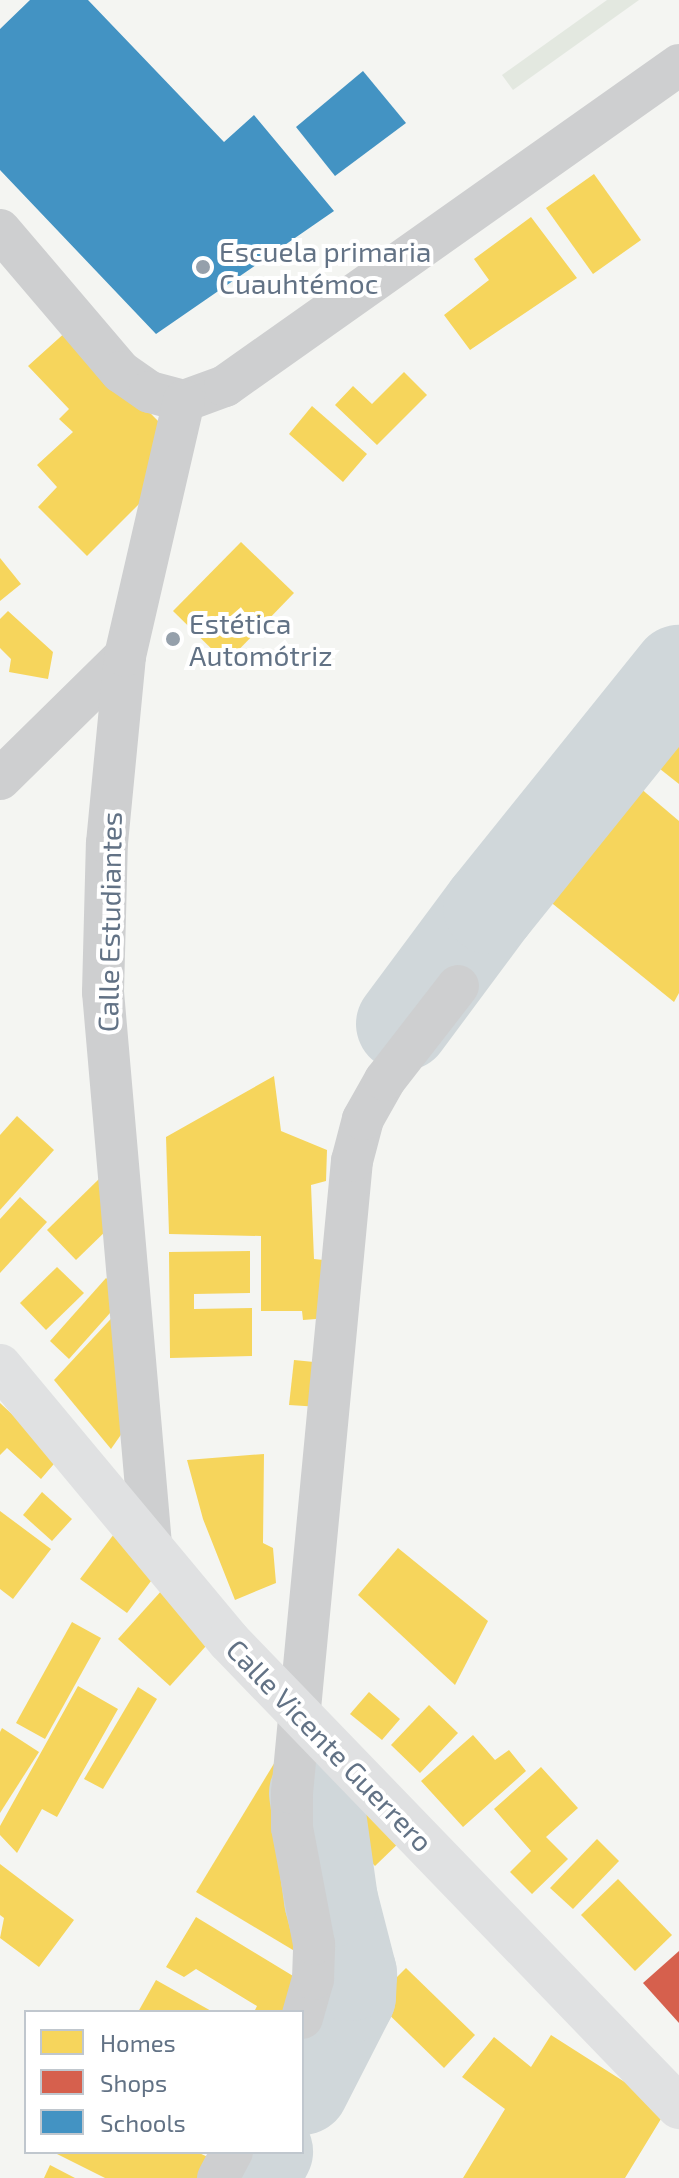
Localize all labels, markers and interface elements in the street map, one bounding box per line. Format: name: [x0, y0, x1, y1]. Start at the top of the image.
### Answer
place label: Escuela primaria Cuauhtémoc: [219, 234, 431, 300]
marker: Escuela primaria Cuauhtémoc: [194, 258, 212, 276]
place label: Estética Automótriz: [189, 606, 332, 672]
marker: Estética Automótriz: [164, 630, 182, 648]
street label: Calle Estudiantes: [90, 812, 128, 1032]
street label: Calle Vicente Guerrero: [220, 1632, 440, 1858]
legend: [24, 2010, 304, 2154]
text: Homes: [100, 2028, 176, 2057]
text: Shops: [100, 2068, 167, 2097]
text: Schools: [100, 2108, 186, 2137]

